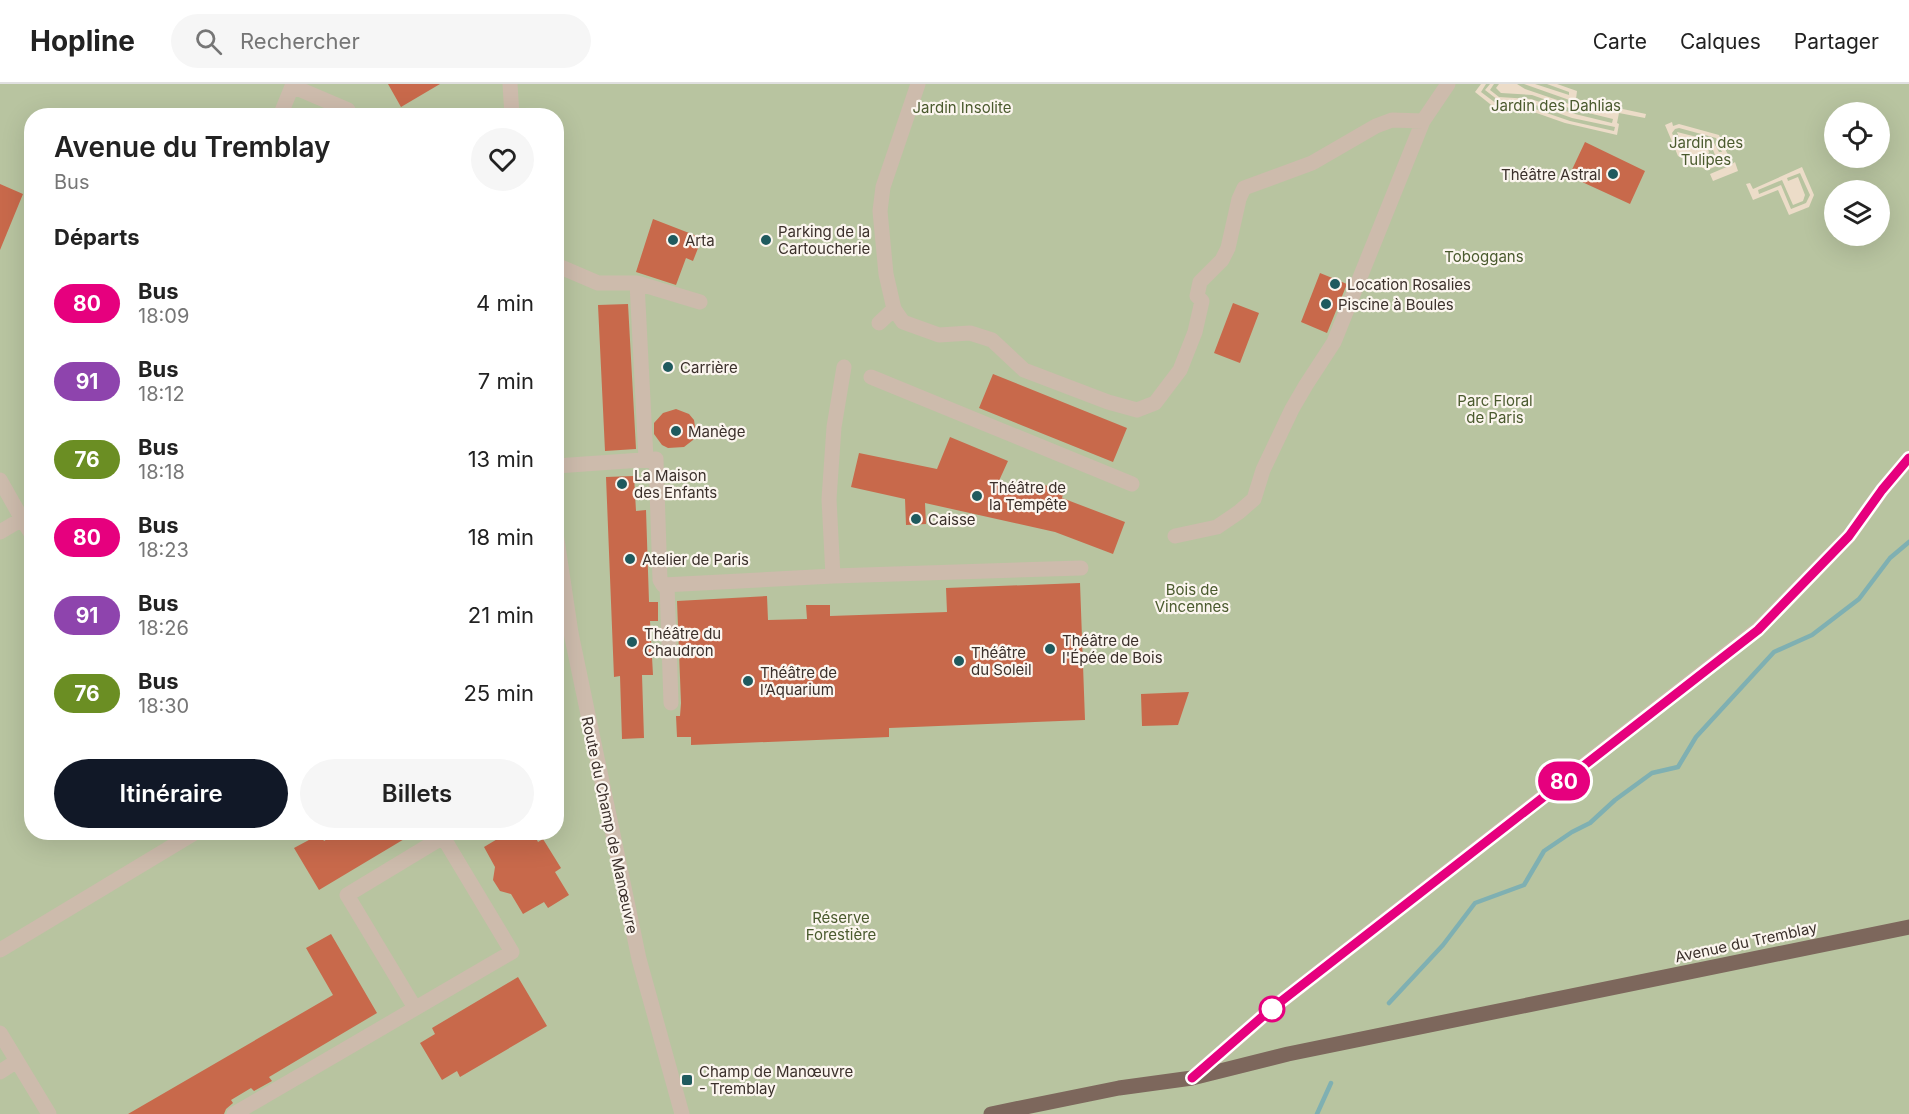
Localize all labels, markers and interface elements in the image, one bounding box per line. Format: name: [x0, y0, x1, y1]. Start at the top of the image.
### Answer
search box: [171, 14, 591, 68]
text: Hopline: [30, 24, 135, 58]
icon: search: [192, 25, 225, 58]
text: Rechercher: [240, 28, 360, 54]
text: Carte: [1593, 29, 1647, 54]
text: Calques: [1680, 29, 1761, 54]
text: Partager: [1794, 29, 1879, 54]
park label: Jardin des Dahlias: [1491, 96, 1621, 115]
park label: Jardin Insolite: [913, 98, 1011, 117]
map controls: [1824, 102, 1890, 246]
button: locate: [1824, 102, 1890, 168]
button: heart: [471, 128, 534, 191]
text: Avenue du Tremblay: [54, 130, 331, 164]
park label: Jardin des Tulipes: [1669, 133, 1743, 169]
place label: Théâtre Astral: [1501, 165, 1601, 184]
marker: Théâtre Astral: [1606, 167, 1620, 181]
text: Bus: [54, 170, 89, 194]
button: layers: [1824, 180, 1890, 246]
place label: Parking de la Cartoucherie: [778, 222, 870, 258]
text: Départs: [54, 224, 139, 250]
place label: Arta: [685, 231, 715, 250]
marker: Arta: [666, 233, 680, 247]
marker: Parking de la Cartoucherie: [759, 233, 773, 247]
park label: Toboggans: [1444, 247, 1524, 266]
place label: Location Rosalies: [1347, 275, 1471, 294]
marker: Location Rosalies: [1328, 277, 1342, 291]
text: Bus: [138, 278, 179, 304]
text: 4 min: [476, 290, 534, 316]
text: 80: [73, 291, 101, 316]
place label: Piscine à Boules: [1338, 295, 1454, 314]
marker: Piscine à Boules: [1319, 297, 1333, 311]
text: 18:09: [138, 304, 189, 328]
text: Bus: [138, 356, 179, 382]
place label: Carrière: [680, 358, 738, 377]
marker: Carrière: [661, 360, 675, 374]
text: 7 min: [478, 368, 534, 394]
text: 91: [76, 369, 98, 394]
text: 18:12: [138, 382, 185, 406]
park label: Parc Floral de Paris: [1457, 391, 1533, 427]
place label: Manège: [688, 422, 746, 441]
marker: Manège: [669, 424, 683, 438]
text: Bus: [138, 434, 179, 460]
text: 13 min: [468, 446, 534, 472]
text: 76: [74, 447, 100, 472]
text: 18:18: [138, 460, 185, 484]
place label: La Maison des Enfants: [634, 466, 717, 502]
marker: La Maison des Enfants: [615, 477, 629, 491]
place label: Théâtre de la Tempête: [989, 478, 1067, 514]
marker: Théâtre de la Tempête: [970, 489, 984, 503]
place label: Caisse: [928, 510, 976, 529]
text: Bus: [138, 512, 179, 538]
marker: Caisse: [909, 512, 923, 526]
text: 18 min: [468, 524, 534, 550]
text: 80: [73, 525, 101, 550]
text: 18:23: [138, 538, 189, 562]
place label: Atelier de Paris: [642, 550, 749, 569]
marker: Atelier de Paris: [623, 552, 637, 566]
park label: Bois de Vincennes: [1155, 580, 1229, 616]
text: Bus: [138, 590, 179, 616]
text: 21 min: [468, 602, 534, 628]
text: 91: [76, 603, 98, 628]
text: 18:26: [138, 616, 189, 640]
place label: Théâtre du Chaudron: [644, 624, 721, 660]
place label: Théâtre de l'Épée de Bois: [1062, 631, 1163, 667]
marker: Théâtre du Chaudron: [625, 635, 639, 649]
marker: Théâtre de l'Épée de Bois: [1043, 642, 1057, 656]
place label: Théâtre du Soleil: [971, 643, 1032, 679]
marker: Théâtre du Soleil: [952, 654, 966, 668]
place label: Théâtre de l’Aquarium: [760, 663, 837, 699]
text: Bus: [138, 668, 179, 694]
marker: Théâtre de l’Aquarium: [741, 674, 755, 688]
text: 25 min: [463, 680, 534, 706]
text: 76: [74, 681, 100, 706]
text: 18:30: [138, 694, 189, 718]
street label: Route du Champ de Manœuvre: [578, 715, 642, 935]
button: Itinéraire: [54, 759, 288, 828]
button: Billets: [300, 759, 534, 828]
line badge: 80: [1537, 762, 1591, 800]
text: 80: [1550, 769, 1578, 794]
park label: Réserve Forestière: [806, 908, 876, 944]
street label: Avenue du Tremblay: [1673, 918, 1819, 966]
unlabelled marker: [1259, 996, 1285, 1022]
place label: Champ de Manœuvre - Tremblay: [699, 1062, 853, 1098]
marker: Champ de Manœuvre - Tremblay: [680, 1073, 694, 1087]

